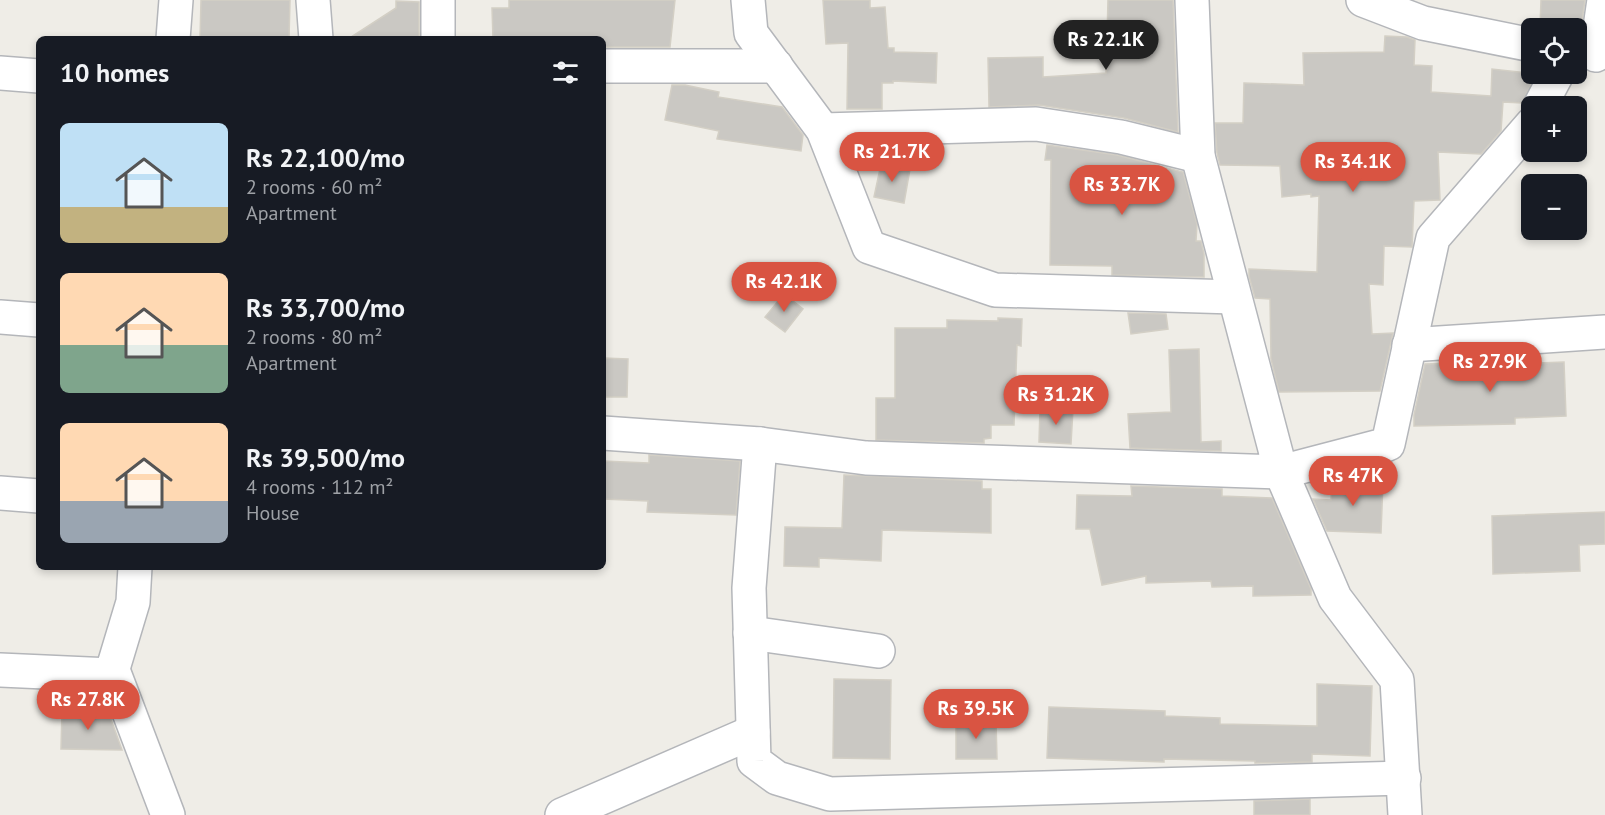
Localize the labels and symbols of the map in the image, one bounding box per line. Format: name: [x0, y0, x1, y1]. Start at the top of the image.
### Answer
pin: Rs 22.1K: [1044, 20, 1168, 71]
pin: Rs 21.7K: [830, 132, 954, 183]
pin: Rs 34.1K: [1291, 142, 1415, 193]
pin: Rs 33.7K: [1060, 165, 1184, 216]
pin: Rs 42.1K: [722, 262, 846, 313]
pin: Rs 27.9K: [1428, 342, 1552, 393]
pin: Rs 31.2K: [994, 375, 1118, 426]
pin: Rs 47K: [1304, 456, 1402, 507]
pin: Rs 27.8K: [26, 680, 150, 731]
pin: Rs 39.5K: [914, 689, 1038, 740]

